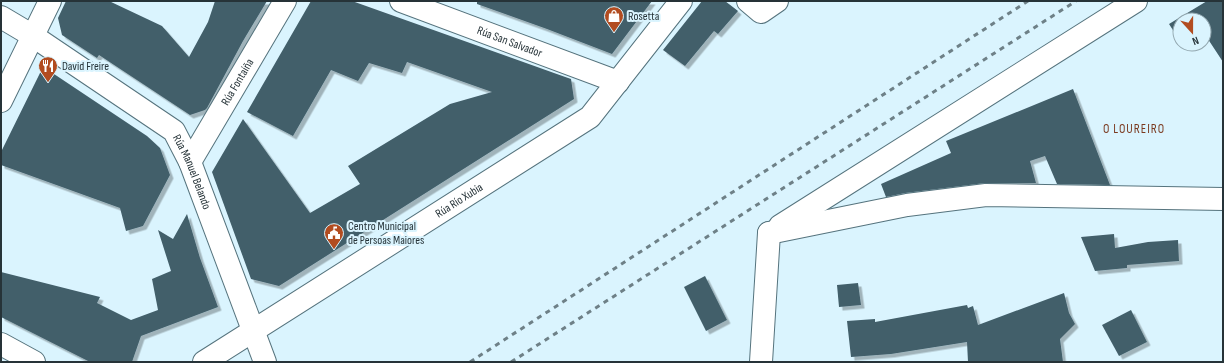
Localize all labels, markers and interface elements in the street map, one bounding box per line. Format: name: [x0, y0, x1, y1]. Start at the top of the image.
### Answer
shop icon: Rosetta: [603, 5, 625, 33]
place label: Rosetta: [628, 9, 660, 24]
north arrow: [1172, 12, 1212, 52]
street label: Rúa San Salvador: [475, 23, 545, 61]
text: N: [1190, 34, 1200, 48]
restaurant icon: David Freire: [37, 55, 59, 83]
street label: Rúa Fontaíña: [218, 56, 258, 108]
place label: David Freire: [62, 59, 109, 74]
district label: O LOUREIRO: [1103, 121, 1165, 137]
street label: Rúa Manuel Belando: [169, 132, 214, 212]
street label: Rúa Río Xubia: [433, 180, 486, 221]
place label: Centro Municipal de Persoas Maiores: [348, 219, 424, 248]
public building icon: Centro Municipal de Persoas Maiores: [323, 222, 345, 250]

